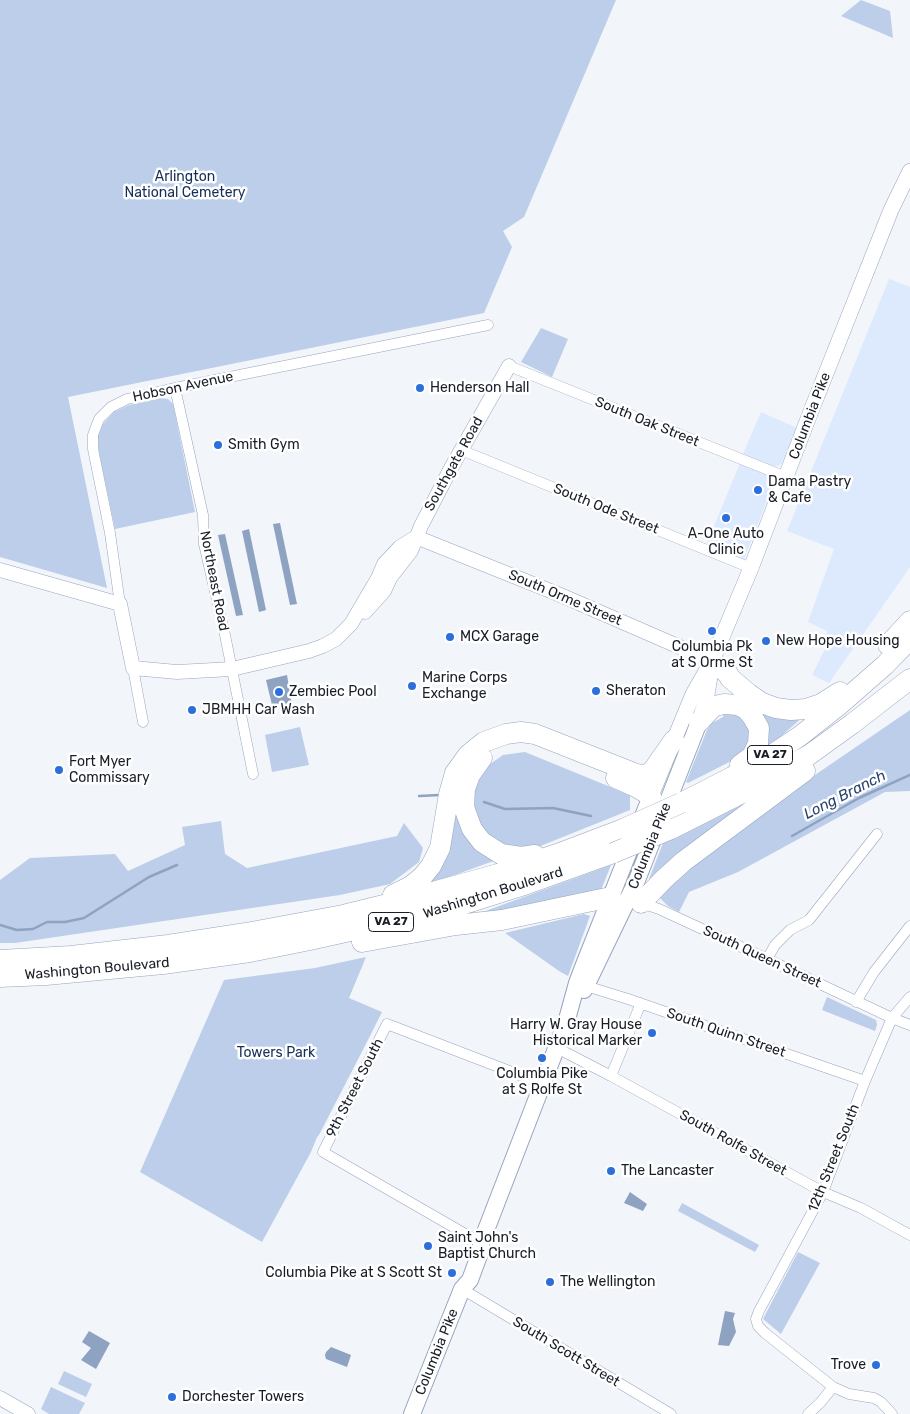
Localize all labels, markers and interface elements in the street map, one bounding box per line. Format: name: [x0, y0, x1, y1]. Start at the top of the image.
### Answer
park label: Arlington National Cemetery: [124, 169, 246, 202]
street label: Hobson Avenue: [131, 368, 235, 406]
street label: Columbia Pike: [786, 370, 834, 462]
place label: Henderson Hall: [430, 380, 529, 396]
marker: Henderson Hall: [414, 382, 426, 394]
street label: South Oak Street: [592, 393, 702, 451]
street label: Southgate Road: [421, 414, 487, 514]
place label: Smith Gym: [228, 437, 300, 453]
marker: Smith Gym: [212, 439, 224, 451]
place label: Dama Pastry & Cafe: [768, 474, 851, 507]
street label: South Ode Street: [551, 480, 661, 538]
marker: Dama Pastry & Cafe: [752, 484, 764, 496]
marker: A-One Auto Clinic: [720, 512, 732, 524]
place label: A-One Auto Clinic: [688, 526, 764, 558]
street label: Northeast Road: [196, 529, 232, 633]
street label: South Orme Street: [506, 567, 624, 629]
marker: Columbia Pk at S Orme St: [706, 625, 718, 637]
place label: MCX Garage: [460, 629, 539, 645]
marker: MCX Garage: [444, 631, 456, 643]
place label: New Hope Housing: [776, 633, 900, 649]
marker: New Hope Housing: [760, 635, 772, 647]
place label: Columbia Pk at S Orme St: [671, 639, 753, 672]
place label: Marine Corps Exchange: [422, 670, 507, 702]
marker: Marine Corps Exchange: [406, 680, 418, 692]
place label: Sheraton: [606, 683, 666, 699]
place label: Zembiec Pool: [289, 684, 377, 700]
marker: Sheraton: [590, 685, 602, 697]
marker: Zembiec Pool: [273, 686, 285, 698]
place label: JBMHH Car Wash: [202, 702, 315, 718]
marker: JBMHH Car Wash: [186, 704, 198, 716]
road number: VA 27: [748, 746, 792, 764]
place label: Fort Myer Commissary: [69, 754, 150, 786]
marker: Fort Myer Commissary: [53, 764, 65, 776]
water label: Long Branch: [801, 767, 889, 823]
street label: Columbia Pike: [625, 800, 675, 892]
street label: Washington Boulevard: [421, 864, 565, 922]
road number: VA 27: [368, 912, 414, 932]
street label: South Queen Street: [700, 922, 824, 992]
street label: Washington Boulevard: [24, 954, 170, 984]
street label: South Quinn Street: [664, 1005, 788, 1061]
place label: Harry W. Gray House Historical Marker: [510, 1017, 642, 1050]
marker: Harry W. Gray House Historical Marker: [646, 1027, 658, 1039]
street label: 9th Street South: [323, 1036, 387, 1140]
park label: Towers Park: [237, 1045, 315, 1061]
marker: Columbia Pike at S Rolfe St: [536, 1052, 548, 1064]
place label: Columbia Pike at S Rolfe St: [496, 1066, 588, 1098]
street label: 12th Street South: [805, 1102, 863, 1214]
street label: South Rolfe Street: [676, 1107, 790, 1179]
place label: The Lancaster: [621, 1163, 714, 1179]
marker: The Lancaster: [605, 1165, 617, 1177]
place label: Saint John's Baptist Church: [438, 1230, 536, 1262]
marker: Saint John's Baptist Church: [422, 1240, 434, 1252]
place label: Columbia Pike at S Scott St: [265, 1265, 442, 1281]
marker: Columbia Pike at S Scott St: [446, 1267, 458, 1279]
place label: The Wellington: [560, 1274, 655, 1290]
marker: The Wellington: [544, 1276, 556, 1288]
street label: Columbia Pike: [412, 1306, 462, 1398]
street label: South Scott Street: [509, 1313, 623, 1391]
place label: Trove: [831, 1357, 866, 1373]
marker: Trove: [870, 1359, 882, 1371]
place label: Dorchester Towers: [182, 1389, 304, 1405]
marker: Dorchester Towers: [166, 1391, 178, 1403]

